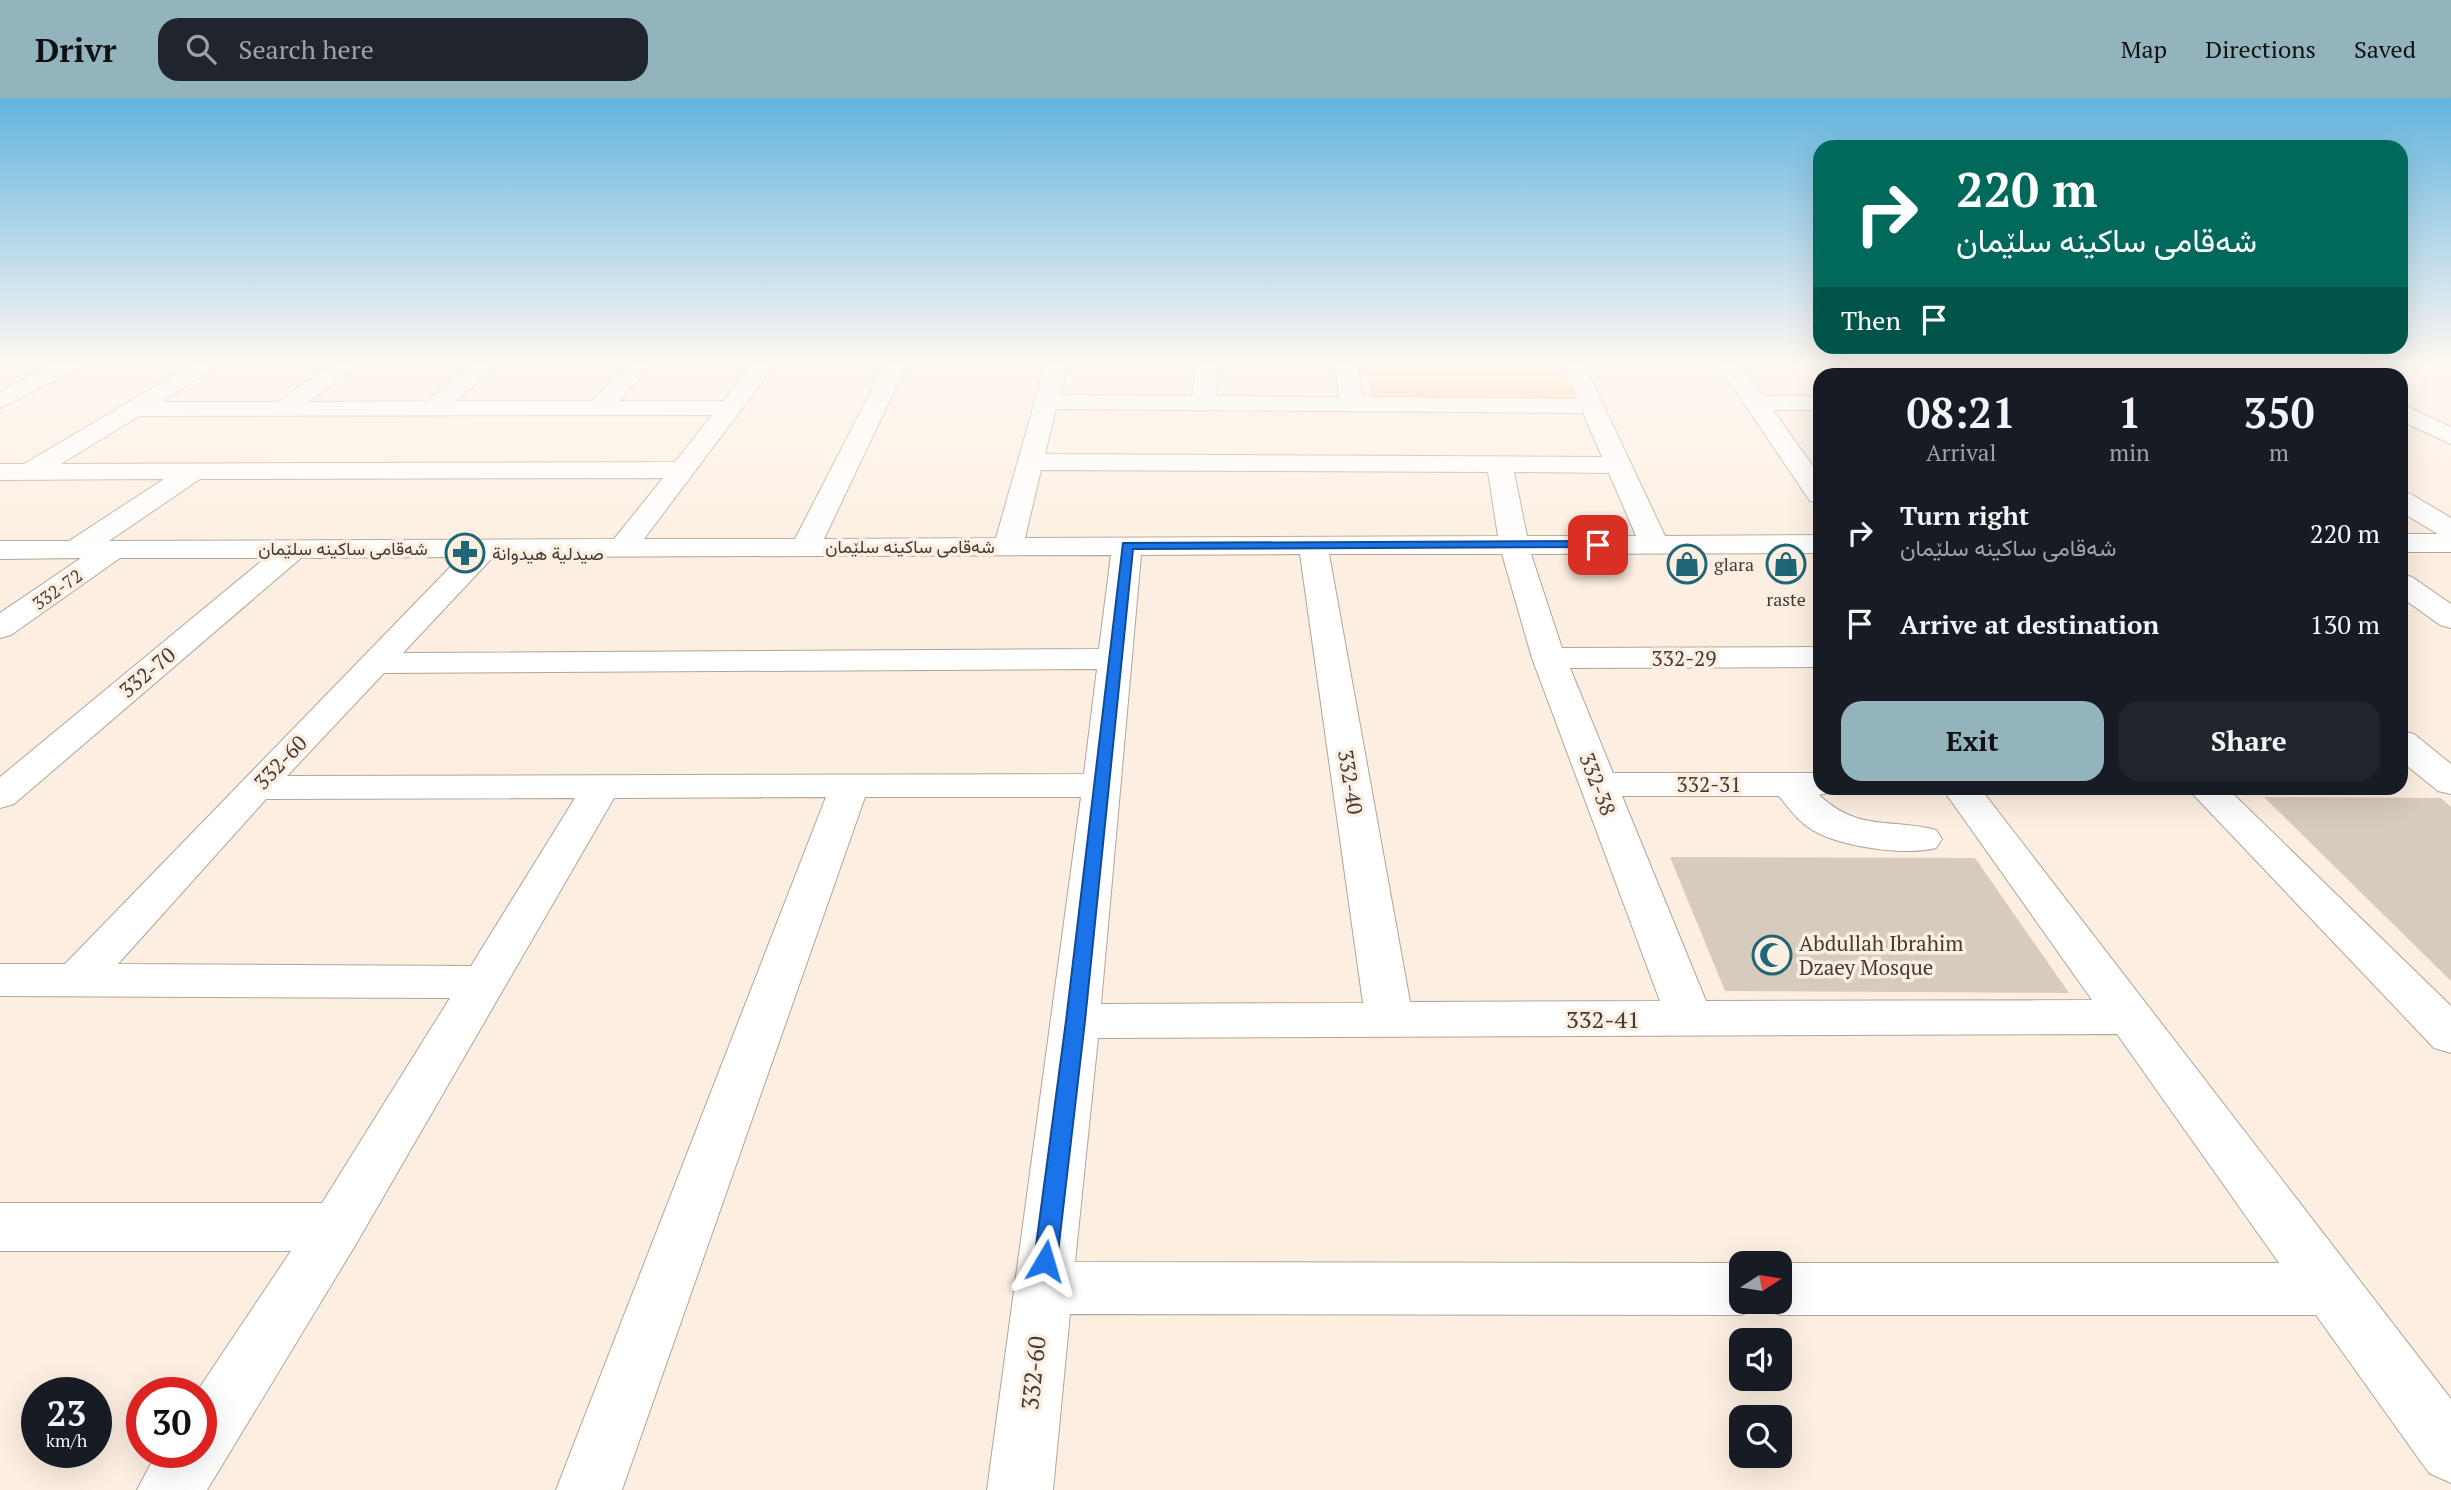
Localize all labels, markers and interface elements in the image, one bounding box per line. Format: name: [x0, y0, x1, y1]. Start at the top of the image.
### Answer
search box: [158, 18, 648, 81]
text: Drivr: [35, 28, 116, 71]
icon: search: [182, 30, 220, 68]
text: Search here: [238, 32, 374, 66]
text: Map: [2121, 33, 2167, 65]
text: Directions: [2205, 33, 2316, 65]
text: Saved: [2354, 33, 2416, 65]
text: 220 m: [1956, 156, 2098, 221]
icon: right: [1841, 168, 1932, 259]
text: شەقامی ساکینە سلێمان: [1956, 219, 2257, 261]
icon: arrive: [1915, 301, 1953, 339]
text: Then: [1841, 303, 1901, 337]
text: 08:21: [1907, 384, 2016, 440]
text: 1: [2118, 384, 2141, 440]
text: 350: [2243, 384, 2314, 440]
text: Arrival: [1926, 437, 1996, 468]
text: min: [2109, 437, 2150, 468]
text: m: [2269, 437, 2289, 468]
text: Turn right: [1900, 498, 2029, 532]
icon: right: [1841, 514, 1879, 552]
pin: [1568, 515, 1628, 575]
text: 220 m: [2310, 516, 2380, 550]
icon: arrive: [1579, 526, 1617, 564]
pharmacy icon: صيدلية هيدوانة: [444, 532, 486, 574]
text: شەقامی ساکینە سلێمان: [1900, 532, 2116, 563]
street label: شەقامی ساکینە سلێمان: [825, 534, 995, 558]
street label: شەقامی ساکینە سلێمان: [258, 536, 428, 560]
place label: صيدلية هيدوانة: [492, 541, 604, 565]
shop icon: glara: [1666, 543, 1708, 585]
shop icon: raste: [1765, 543, 1807, 585]
place label: glara: [1714, 552, 1754, 576]
street label: 332-72: [27, 563, 87, 615]
place label: raste: [1766, 587, 1806, 611]
icon: arrive: [1841, 605, 1879, 643]
text: Arrive at destination: [1900, 607, 2159, 641]
text: 130 m: [2310, 607, 2380, 641]
street label: 332-70: [113, 640, 181, 704]
street label: 332-29: [1652, 644, 1716, 672]
button: Exit: [1841, 701, 2104, 781]
button: Share: [2118, 701, 2380, 781]
street label: 332-60: [247, 729, 313, 795]
street label: 332-40: [1332, 748, 1370, 816]
street label: 332-38: [1573, 749, 1623, 819]
street label: 332-31: [1677, 770, 1741, 798]
place label: Abdullah Ibrahim Dzaey Mosque: [1799, 929, 1963, 981]
mosque icon: Abdullah Ibrahim Dzaey Mosque: [1751, 934, 1793, 976]
street label: 332-41: [1566, 1003, 1640, 1035]
position arrow: [1008, 1224, 1082, 1298]
north arrow: [1729, 1251, 1792, 1314]
map controls: [1729, 1251, 1792, 1468]
button: sound: [1729, 1328, 1792, 1391]
street label: 332-60: [1013, 1334, 1053, 1412]
speed limit sign: 30: [126, 1377, 217, 1468]
text: 23: [47, 1390, 86, 1436]
button: search: [1729, 1405, 1792, 1468]
text: km/h: [46, 1428, 87, 1452]

